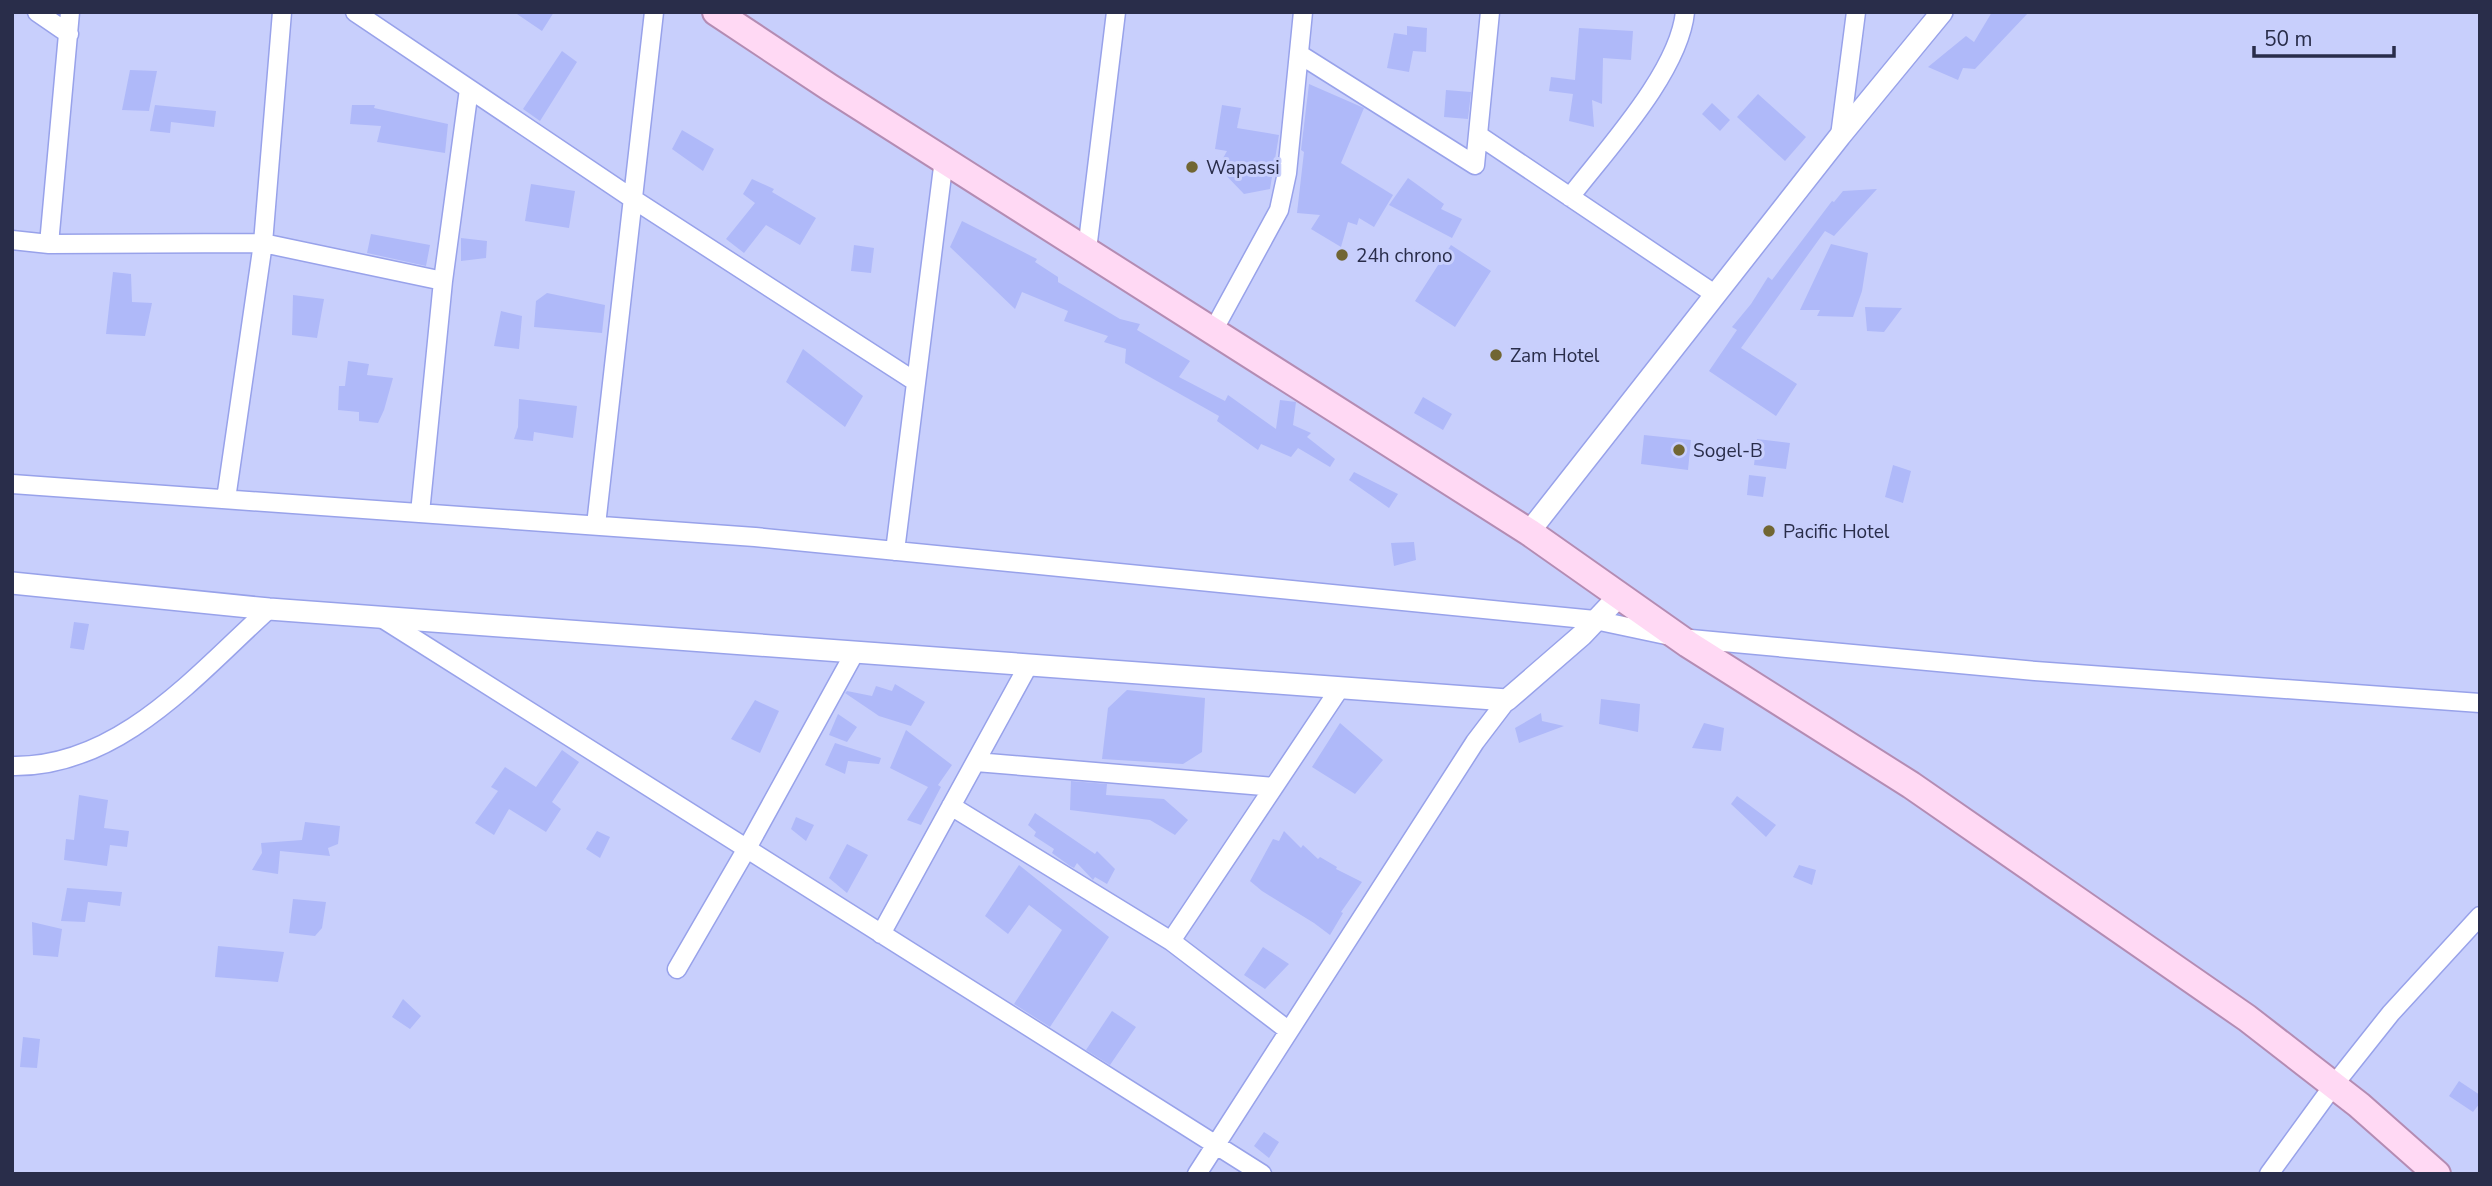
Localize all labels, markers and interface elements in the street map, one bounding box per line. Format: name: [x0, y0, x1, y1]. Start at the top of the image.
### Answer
scale bar: [2254, 14, 2394, 58]
text: 50 m: [2264, 25, 2313, 53]
place label: Wapassi: [1206, 155, 1280, 181]
marker: Wapassi: [1184, 159, 1200, 175]
place label: 24h chrono: [1356, 243, 1453, 269]
marker: 24h chrono: [1334, 247, 1350, 263]
place label: Zam Hotel: [1510, 343, 1600, 369]
marker: Zam Hotel: [1488, 347, 1504, 363]
place label: Sogel-B: [1693, 438, 1763, 464]
marker: Sogel-B: [1671, 442, 1687, 458]
place label: Pacific Hotel: [1783, 519, 1890, 545]
marker: Pacific Hotel: [1761, 523, 1777, 539]

